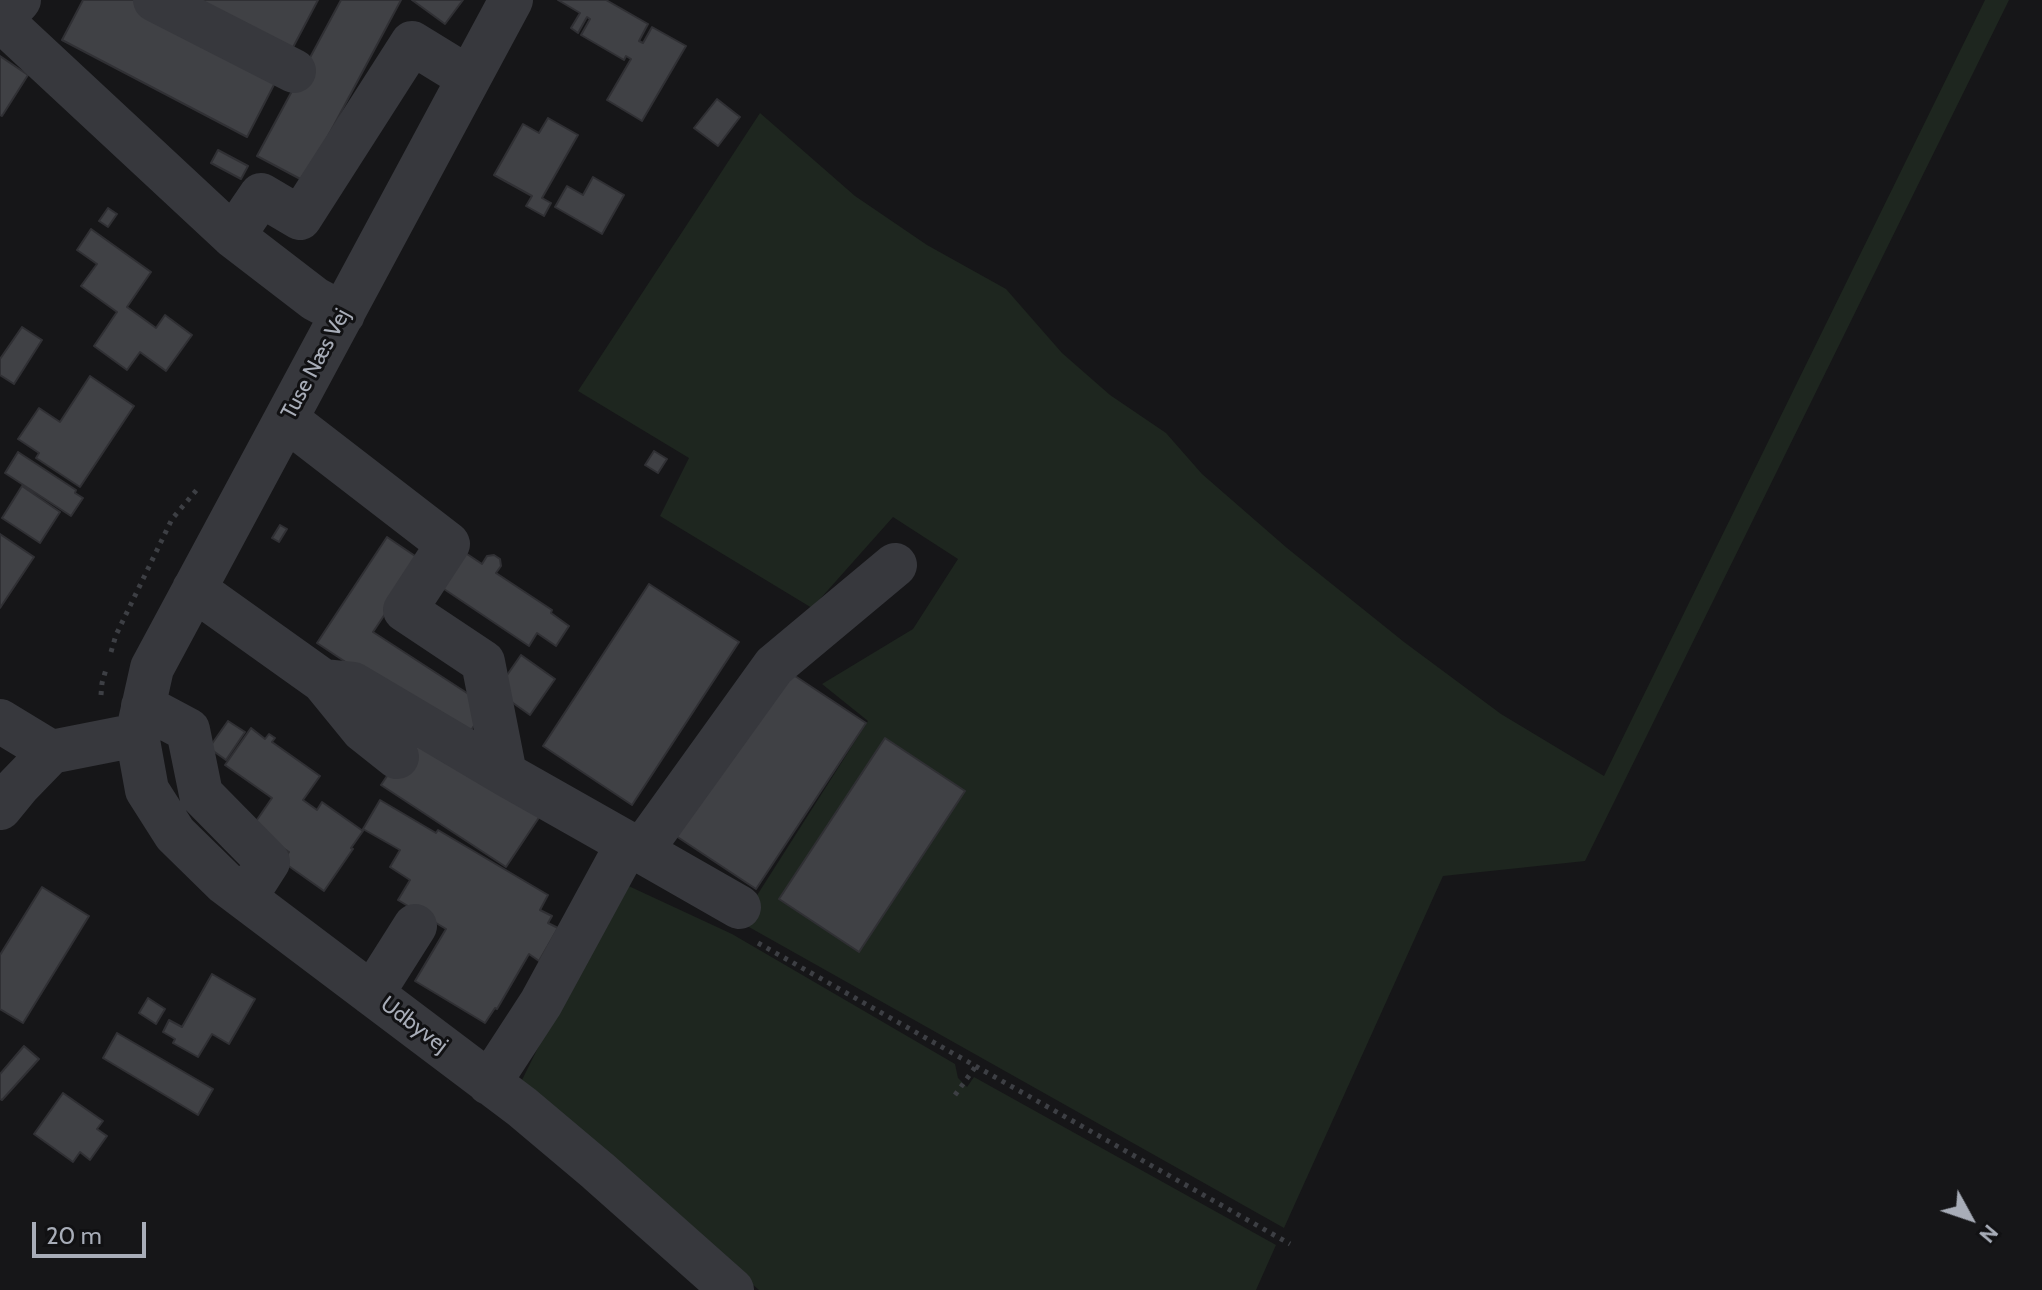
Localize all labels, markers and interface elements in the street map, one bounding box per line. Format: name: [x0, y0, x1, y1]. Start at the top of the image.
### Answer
street label: Tuse Næs Vej: [276, 304, 356, 424]
street label: Udbyvej: [375, 991, 453, 1059]
north arrow: [1930, 1178, 2010, 1258]
scale bar: [36, 1206, 150, 1256]
text: N: [1973, 1219, 2004, 1248]
text: 20 m: [46, 1221, 102, 1250]

